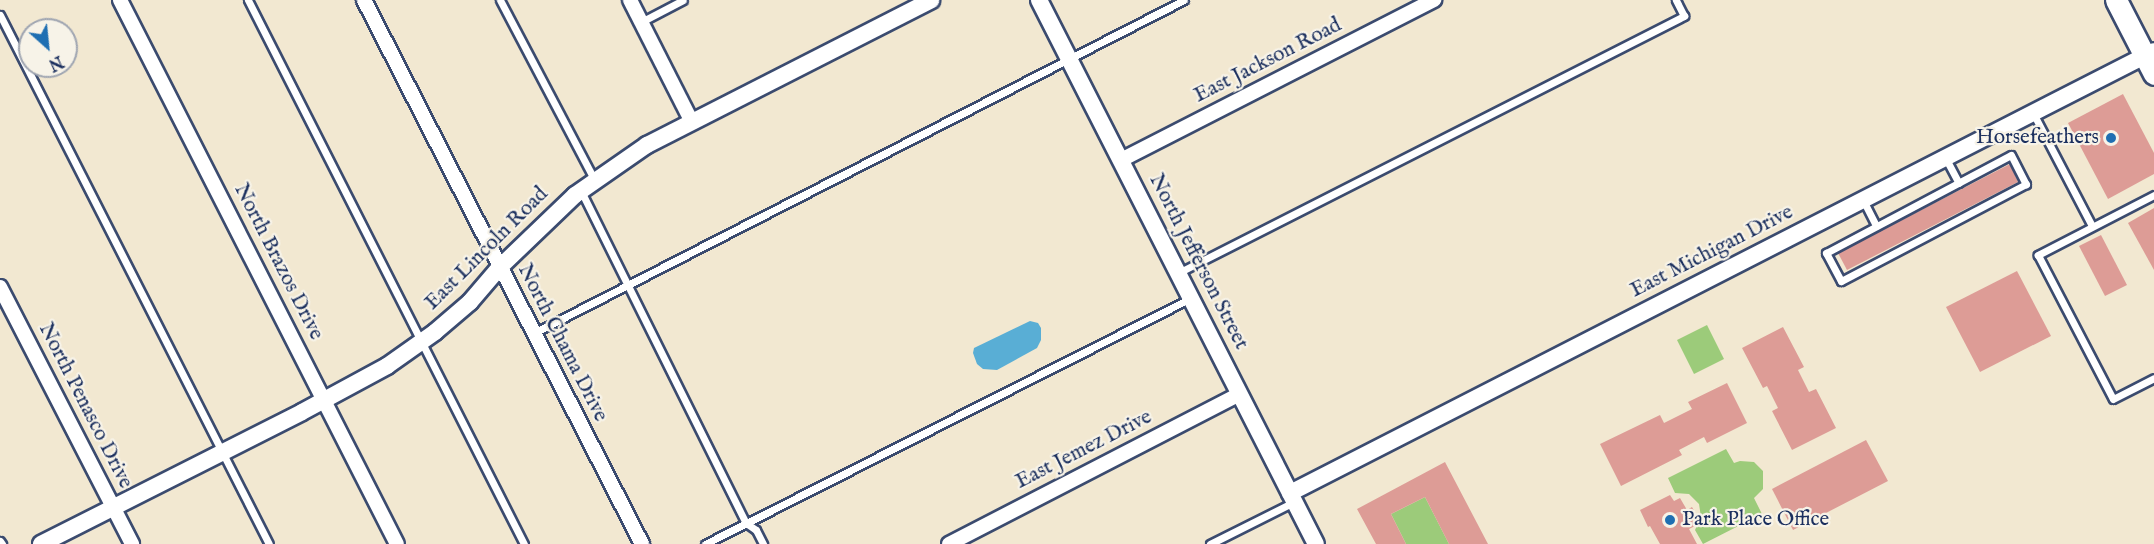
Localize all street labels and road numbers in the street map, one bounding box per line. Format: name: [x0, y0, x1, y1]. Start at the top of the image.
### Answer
street label: East Jackson Road: [1190, 13, 1346, 109]
street label: North Jefferson Street: [1143, 170, 1253, 354]
street label: North Brazos Drive: [228, 180, 328, 344]
street label: East Lincoln Road: [420, 182, 554, 316]
street label: East Michigan Drive: [1627, 200, 1797, 304]
street label: North Chama Drive: [511, 260, 613, 426]
street label: North Penasco Drive: [32, 319, 138, 493]
street label: East Jemez Drive: [1012, 405, 1156, 495]

